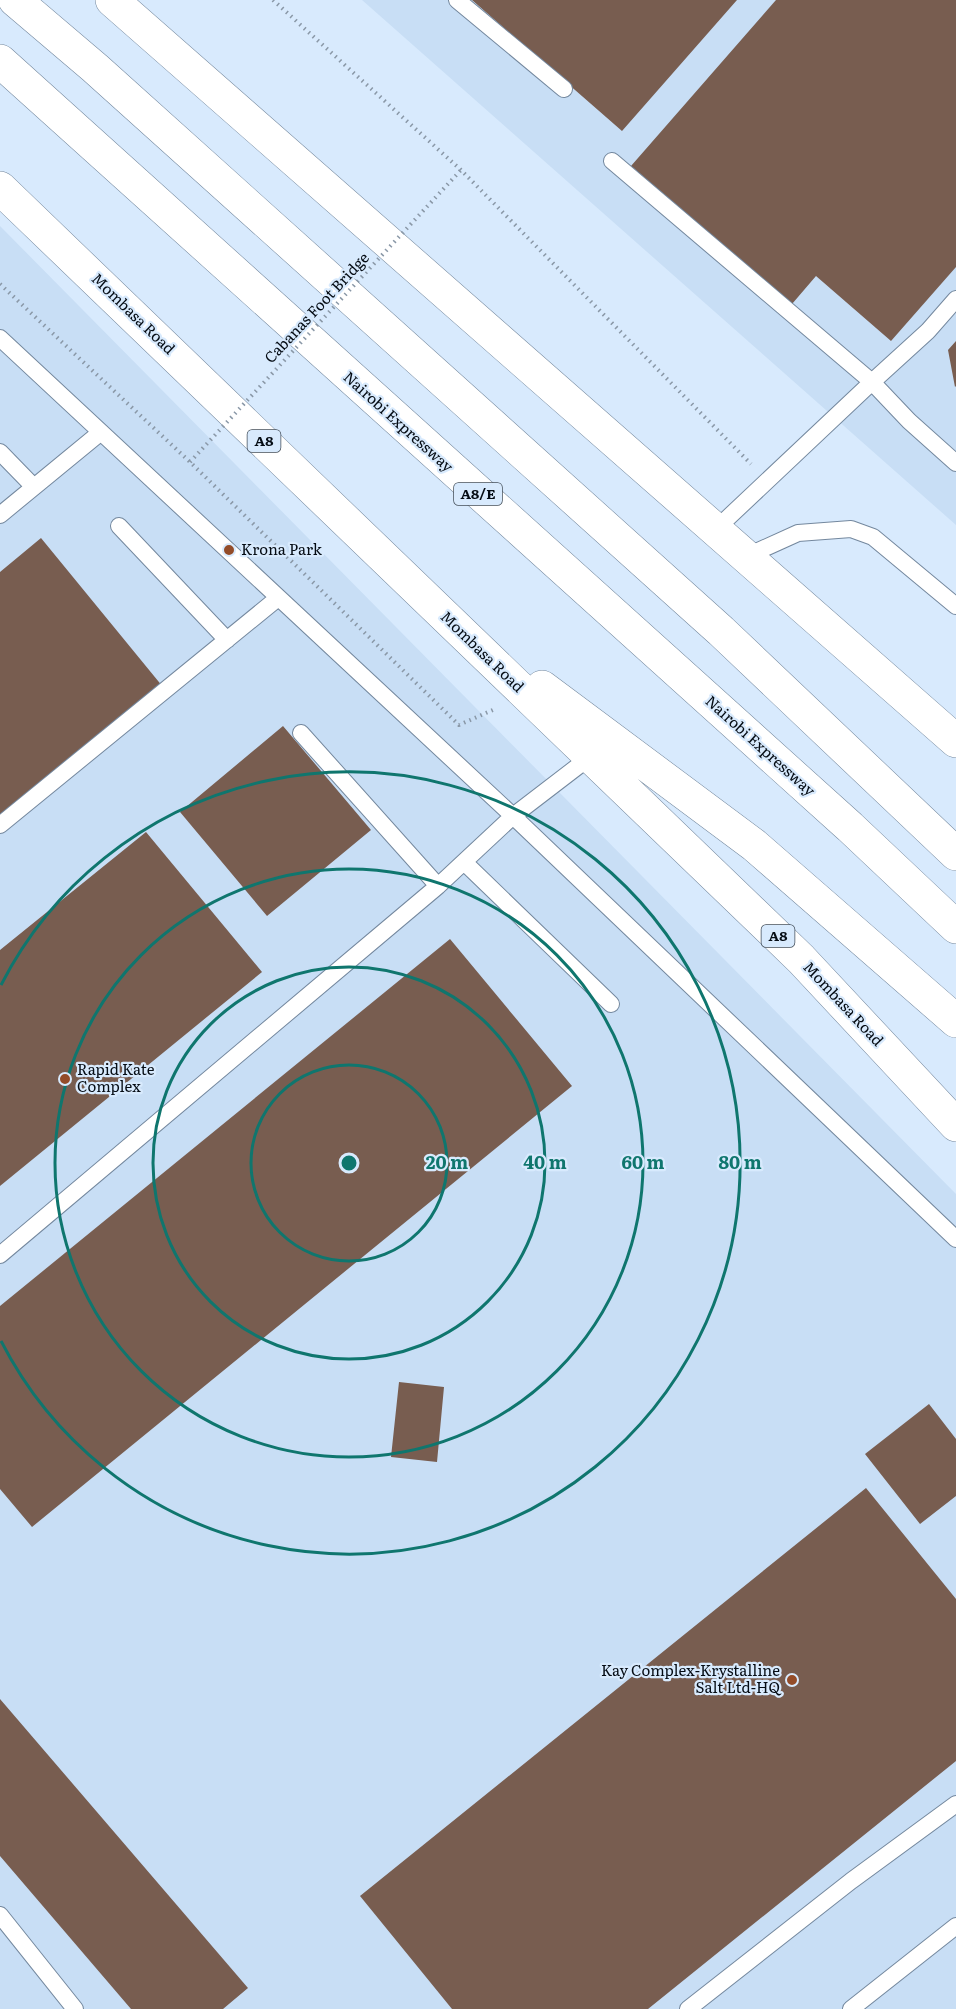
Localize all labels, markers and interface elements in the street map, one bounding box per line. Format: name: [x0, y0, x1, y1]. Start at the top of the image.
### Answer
street label: Cabanas Foot Bridge: [258, 246, 374, 368]
street label: Mombasa Road: [87, 267, 181, 359]
street label: Nairobi Expressway: [339, 365, 459, 477]
road number: A8: [248, 430, 280, 452]
road number: A8/E: [454, 483, 502, 505]
place label: Krona Park: [241, 537, 323, 560]
marker: Krona Park: [222, 543, 236, 557]
street label: Mombasa Road: [436, 605, 530, 697]
street label: Nairobi Expressway: [701, 689, 821, 801]
road number: A8: [762, 925, 794, 947]
street label: Mombasa Road: [799, 955, 890, 1051]
place label: Rapid Kate Complex: [77, 1057, 155, 1097]
marker: Rapid Kate Complex: [58, 1072, 72, 1086]
text: 20 m: [426, 1148, 468, 1175]
text: 40 m: [523, 1148, 567, 1175]
text: 60 m: [621, 1148, 665, 1175]
text: 80 m: [718, 1148, 762, 1175]
centre of rings: [339, 1153, 359, 1173]
place label: Kay Complex-Krystalline Salt Ltd-HQ: [601, 1658, 783, 1698]
marker: Kay Complex-Krystalline Salt Ltd-HQ: [785, 1673, 799, 1687]

